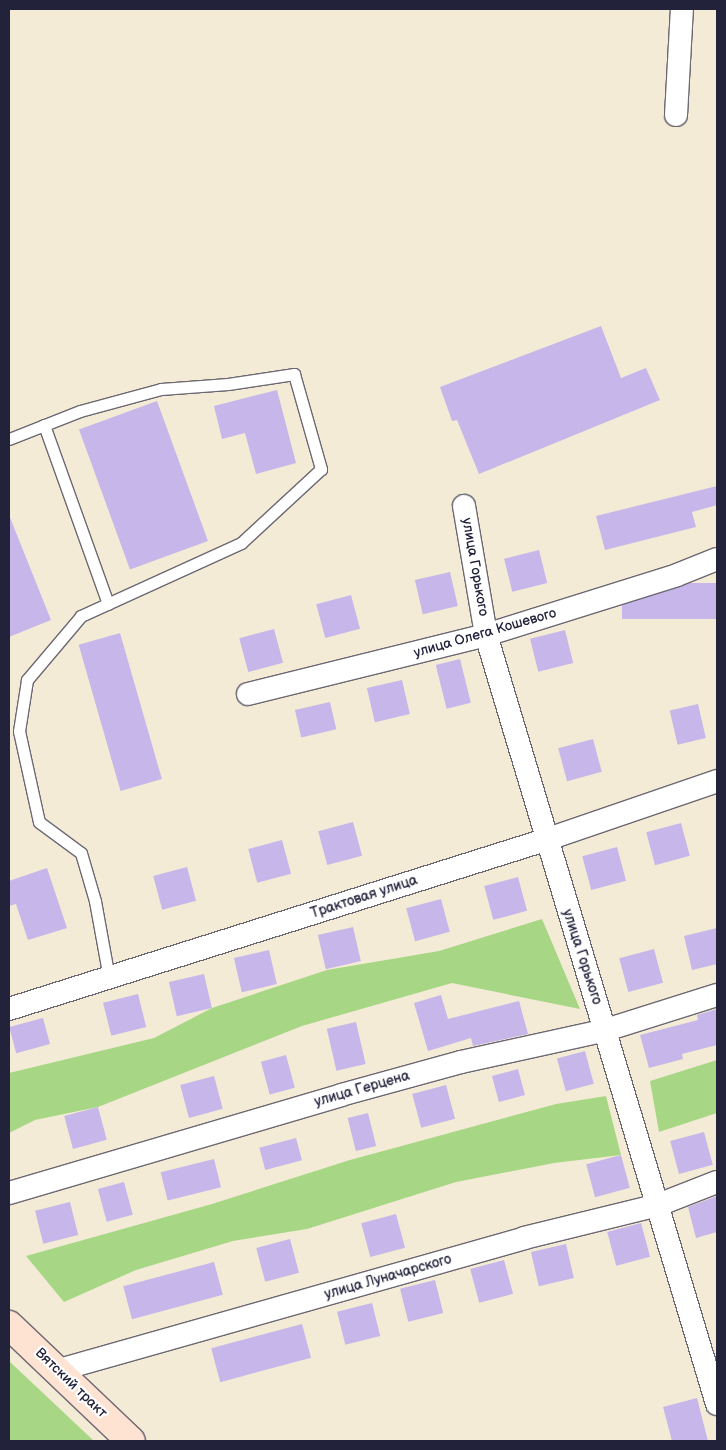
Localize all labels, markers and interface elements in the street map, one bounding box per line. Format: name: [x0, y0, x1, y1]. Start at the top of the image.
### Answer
street label: улица Горького: [458, 517, 492, 617]
street label: улица Олега Кошевого: [412, 605, 558, 661]
street label: Трактовая улица: [309, 872, 419, 922]
street label: улица Горького: [559, 907, 605, 1007]
street label: улица Герцена: [312, 1067, 412, 1111]
street label: улица Луначарского: [323, 1251, 453, 1303]
street label: Вятский тракт: [32, 1345, 110, 1421]

